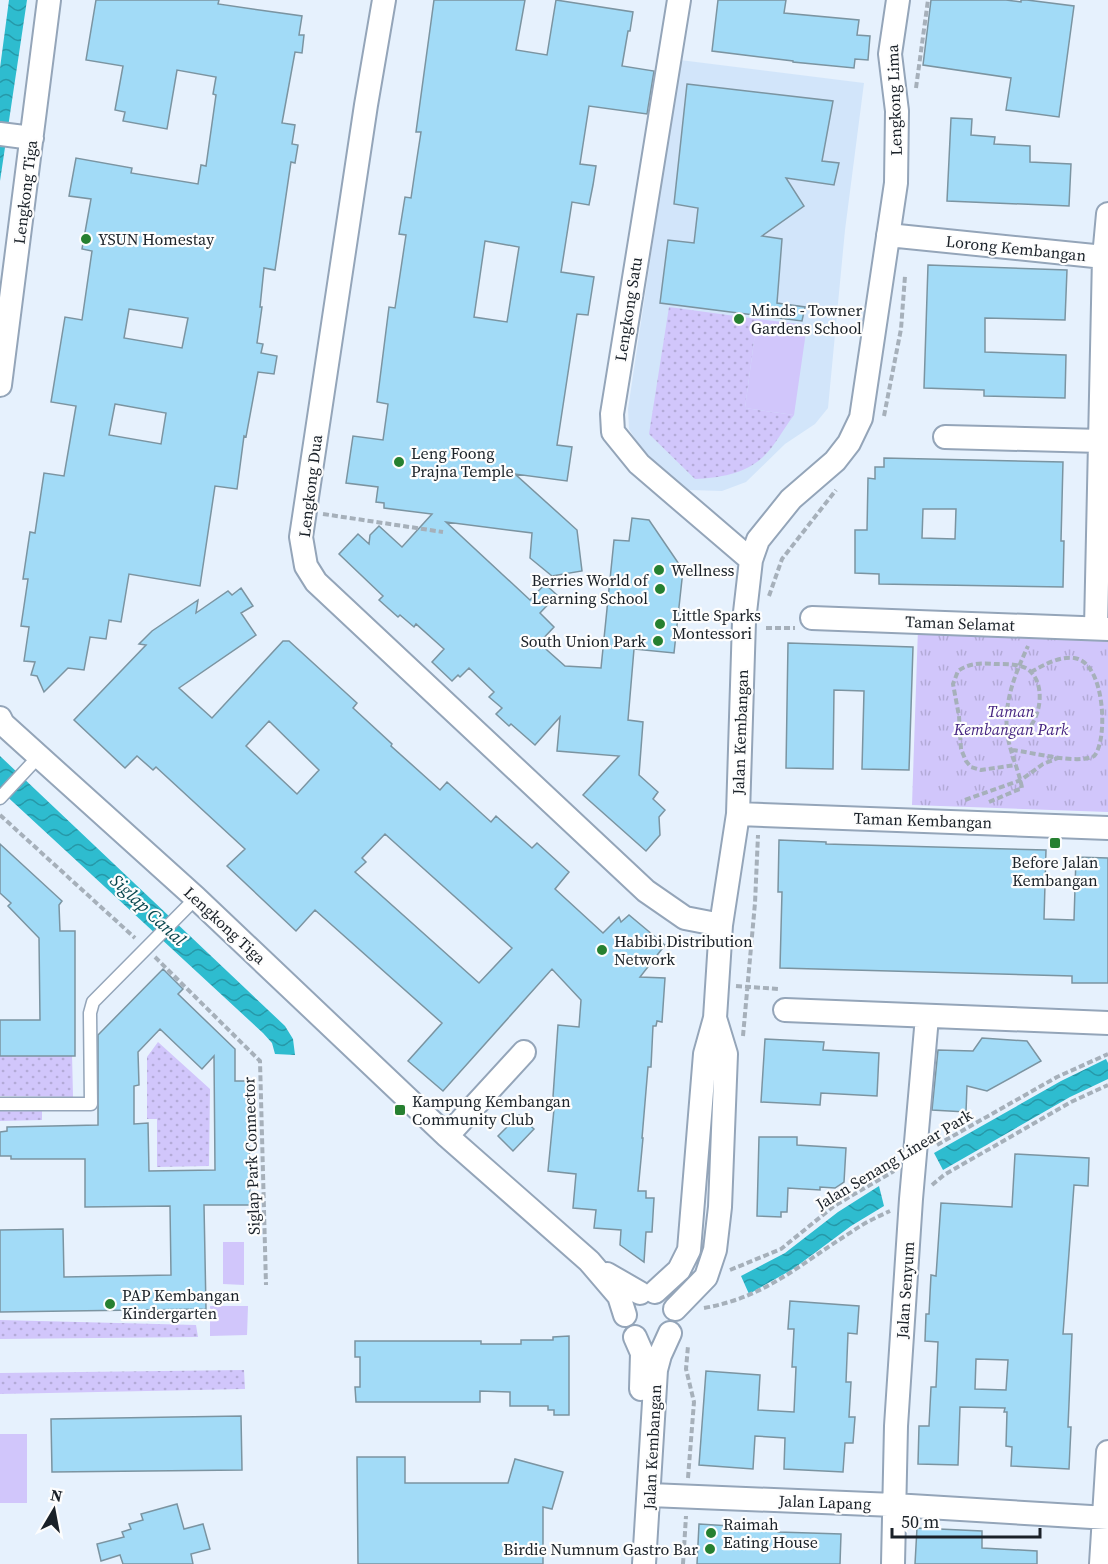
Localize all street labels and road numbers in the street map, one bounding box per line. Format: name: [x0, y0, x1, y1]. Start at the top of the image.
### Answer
street label: Lengkong Lima: [881, 43, 907, 156]
street label: Lengkong Tiga: [8, 138, 42, 245]
street label: Lorong Kembangan: [945, 230, 1088, 266]
street label: Lengkong Satu: [609, 255, 647, 363]
street label: Lengkong Dua: [293, 433, 327, 539]
street label: Taman Selamat: [905, 610, 1016, 636]
street label: Jalan Kembangan: [727, 669, 753, 796]
street label: Taman Kembangan: [853, 807, 993, 833]
street label: Lengkong Tiga: [179, 881, 271, 969]
street label: Siglap Park Connector: [237, 1076, 265, 1235]
street label: Jalan Senang Linear Park: [811, 1103, 977, 1215]
street label: Jalan Senyum: [891, 1241, 919, 1340]
street label: Jalan Kembangan: [638, 1383, 666, 1511]
street label: Jalan Lapang: [777, 1489, 872, 1515]

